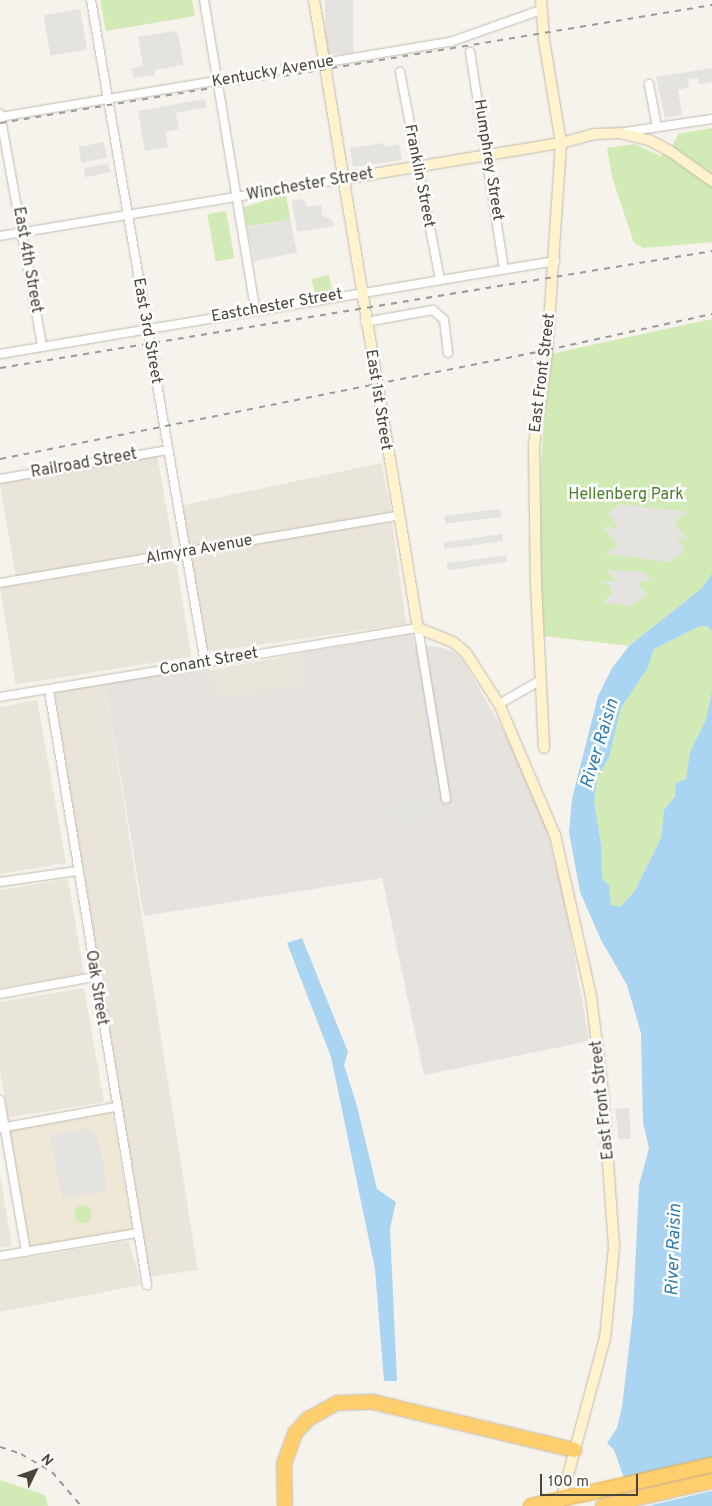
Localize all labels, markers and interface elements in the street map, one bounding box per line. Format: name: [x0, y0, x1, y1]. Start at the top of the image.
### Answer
street label: Kentucky Avenue: [210, 52, 336, 92]
street label: Humphrey Street: [469, 98, 507, 222]
street label: Franklin Street: [400, 123, 438, 229]
street label: Winchester Street: [245, 164, 375, 206]
street label: East 4th Street: [8, 205, 46, 315]
street label: East 3rd Street: [128, 276, 166, 386]
street label: Eastchester Street: [210, 285, 344, 327]
street label: East Front Street: [526, 312, 560, 434]
street label: East 1st Street: [361, 348, 395, 452]
street label: Railroad Street: [29, 445, 139, 483]
park label: Hellenberg Park: [568, 485, 684, 505]
street label: Almyra Avenue: [144, 531, 254, 569]
street label: Conant Street: [158, 644, 260, 680]
water label: River Raisin: [577, 697, 625, 791]
street label: Oak Street: [81, 949, 111, 1027]
street label: East Front Street: [587, 1039, 619, 1161]
water label: River Raisin: [663, 1204, 687, 1296]
north arrow: [10, 1446, 60, 1496]
text: N: [37, 1451, 56, 1470]
scale bar: [542, 1464, 640, 1496]
text: 100 m: [548, 1473, 589, 1492]

